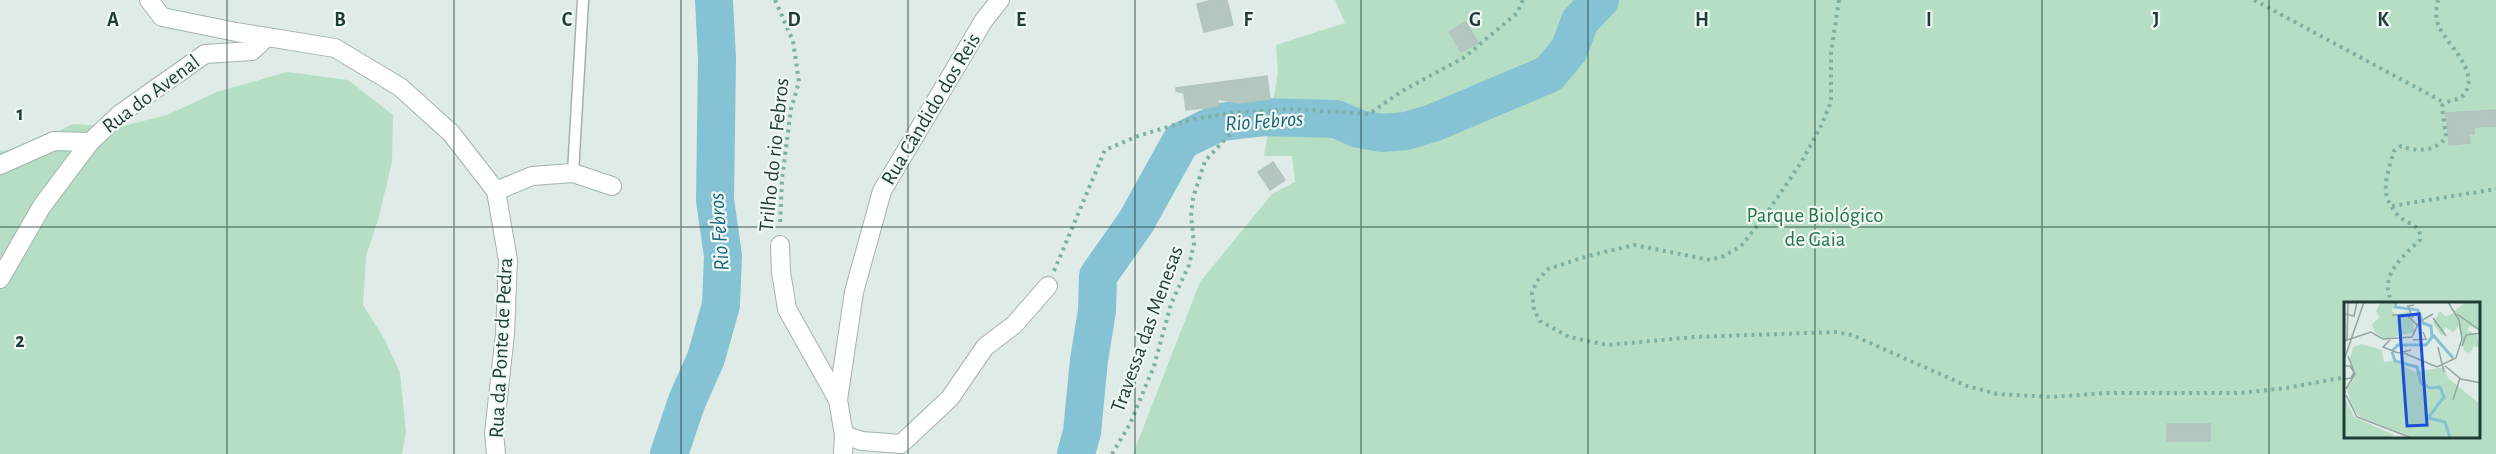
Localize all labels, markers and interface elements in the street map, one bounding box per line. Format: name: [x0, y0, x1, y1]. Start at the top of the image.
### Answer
text: A: [107, 10, 119, 30]
text: B: [334, 10, 346, 30]
text: C: [562, 10, 573, 30]
text: D: [787, 10, 801, 30]
text: E: [1016, 10, 1026, 30]
text: F: [1243, 10, 1253, 30]
text: G: [1469, 10, 1481, 30]
text: H: [1695, 10, 1709, 30]
text: I: [1926, 10, 1932, 30]
text: J: [2153, 10, 2159, 30]
text: K: [2377, 10, 2389, 30]
street label: Rua Cândido dos Reis: [877, 30, 985, 188]
street label: Rua do Avenal: [99, 51, 203, 137]
street label: Trilho do rio Febros: [755, 77, 793, 233]
text: 1: [16, 104, 24, 124]
water label: Rio Febros: [1224, 107, 1304, 135]
water label: Rio Febros: [705, 192, 733, 272]
park label: Parque Biológico de Gaia: [1746, 205, 1884, 250]
street label: Travessa das Menesas: [1107, 243, 1187, 415]
street label: Rua da Ponte de Pedra: [486, 257, 516, 439]
inset map: [2344, 302, 2481, 439]
text: 2: [15, 331, 25, 351]

